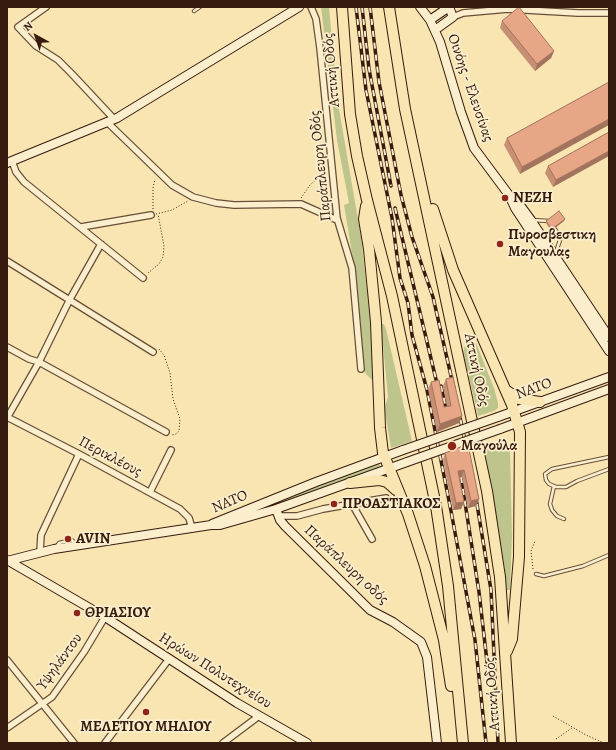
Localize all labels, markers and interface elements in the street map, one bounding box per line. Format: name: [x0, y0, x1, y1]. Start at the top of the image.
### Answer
north arrow: [16, 16, 56, 56]
text: N: [20, 18, 36, 35]
street label: Αττική Οδός: [320, 32, 344, 108]
street label: Οινόης - Ελευσίνας: [443, 32, 497, 144]
street label: Παράπλευρη Οδός: [306, 110, 336, 222]
place label: ΝΕΖΗ: [513, 189, 553, 207]
marker: ΝΕΖΗ: [500, 193, 510, 203]
place label: Πυροσβεστικη Μαγουλας: [508, 226, 596, 261]
marker: Πυροσβεστικη Μαγουλας: [495, 239, 505, 249]
street label: Αττική Οδός: [459, 332, 493, 408]
street label: ΝΑΤΟ: [513, 374, 555, 404]
street label: Περικλέους: [75, 433, 145, 481]
place label: Μαγούλα: [461, 437, 517, 455]
marker: Μαγούλα: [446, 440, 458, 452]
street label: ΝΑΤΟ: [209, 486, 251, 518]
place label: ΠΡΟΑΣΤΙΑΚΟΣ: [342, 495, 441, 513]
marker: ΠΡΟΑΣΤΙΑΚΟΣ: [329, 499, 339, 509]
street label: Παράπλευρη οδός: [300, 521, 392, 609]
place label: AVIN: [76, 530, 110, 548]
marker: AVIN: [63, 534, 73, 544]
place label: ΘΡΙΑΣΙΟΥ: [85, 604, 151, 622]
marker: ΘΡΙΑΣΙΟΥ: [72, 608, 82, 618]
street label: Ηρώων Πολυτεχνείου: [155, 629, 275, 713]
street label: Υψηλάντου: [33, 630, 87, 694]
street label: Αττική Οδός: [481, 656, 505, 732]
marker: ΜΕΛΕΤΙΟΥ ΜΗΛΙΟΥ: [141, 707, 151, 717]
place label: ΜΕΛΕΤΙΟΥ ΜΗΛΙΟΥ: [80, 718, 212, 736]

